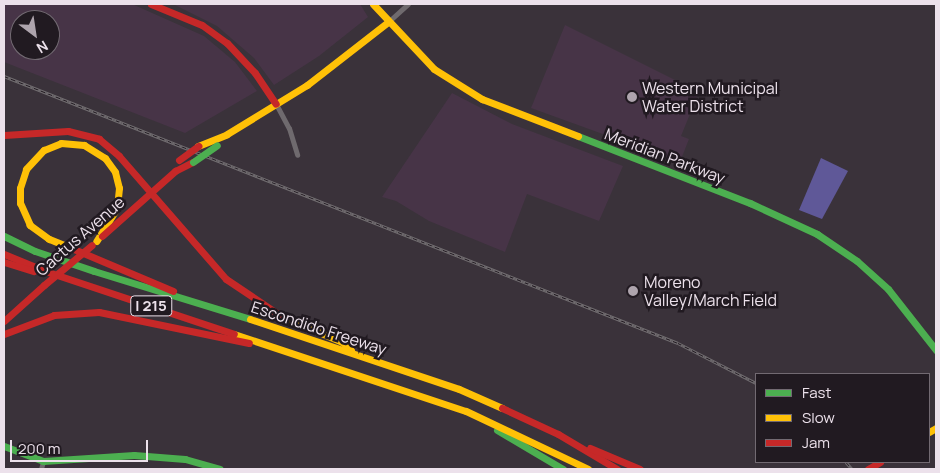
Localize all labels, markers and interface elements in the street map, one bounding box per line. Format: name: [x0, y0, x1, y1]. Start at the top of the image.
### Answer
north arrow: [10, 10, 60, 60]
text: N: [33, 37, 52, 58]
place label: Western Municipal Water District: [642, 78, 778, 116]
marker: Western Municipal Water District: [626, 91, 638, 103]
street label: Meridian Parkway: [602, 124, 728, 188]
street label: Cactus Avenue: [32, 192, 128, 280]
place label: Moreno Valley/March Field: [644, 272, 777, 310]
marker: Moreno Valley/March Field: [626, 284, 640, 298]
road number: I 215: [130, 294, 172, 318]
street label: Escondido Freeway: [249, 297, 389, 359]
legend: [755, 373, 930, 463]
text: Fast: [802, 382, 831, 403]
text: Slow: [802, 407, 835, 428]
scale bar: [12, 430, 150, 462]
text: Jam: [802, 432, 830, 453]
text: 200 m: [18, 438, 61, 459]

